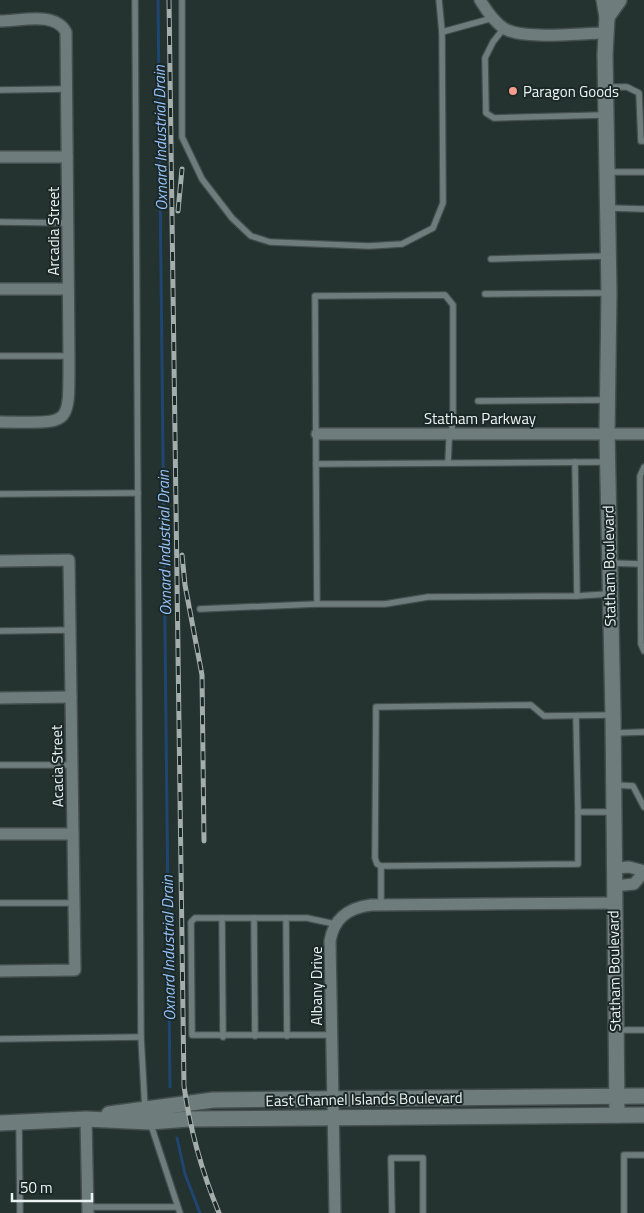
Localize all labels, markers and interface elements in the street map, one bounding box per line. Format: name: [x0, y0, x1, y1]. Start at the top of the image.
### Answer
water label: Oxnard Industrial Drain: [147, 64, 173, 211]
place label: Paragon Goods: [523, 80, 619, 103]
marker: Paragon Goods: [507, 85, 519, 97]
street label: Arcadia Street: [42, 186, 65, 275]
street label: Statham Parkway: [424, 407, 536, 430]
water label: Oxnard Industrial Drain: [151, 469, 177, 616]
street label: Statham Boulevard: [596, 505, 622, 627]
street label: Acacia Street: [45, 724, 69, 807]
water label: Oxnard Industrial Drain: [155, 874, 181, 1021]
street label: Statham Boulevard: [601, 910, 627, 1032]
street label: Albany Drive: [305, 946, 328, 1026]
street label: East Channel Islands Boulevard: [265, 1086, 463, 1112]
scale bar: [12, 1170, 92, 1202]
text: 50 m: [20, 1176, 53, 1199]

